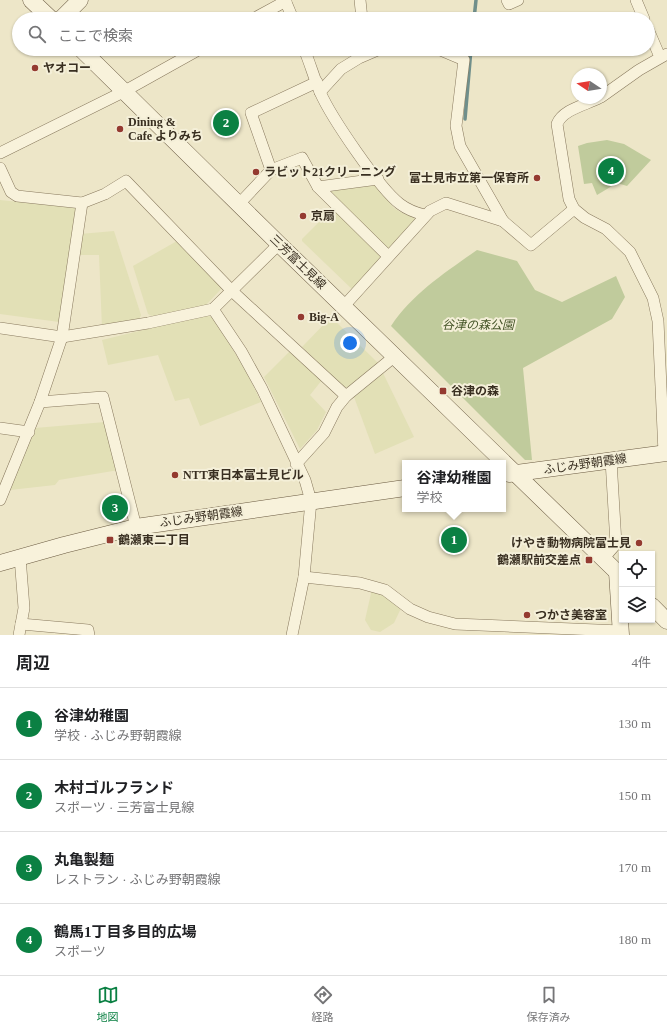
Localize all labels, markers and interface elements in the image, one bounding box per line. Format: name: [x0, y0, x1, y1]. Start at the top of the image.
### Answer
search box: [12, 12, 655, 56]
icon: search: [26, 23, 48, 45]
text: ここで検索: [58, 28, 133, 44]
place label: ヤオコー: [43, 61, 91, 75]
marker: ヤオコー: [30, 63, 40, 73]
north arrow: [571, 68, 607, 104]
pin: 2: [213, 108, 239, 138]
place label: Dining & Cafe よりみち: [128, 115, 203, 143]
marker: Dining & Cafe よりみち: [115, 124, 125, 134]
pin: 4: [598, 156, 624, 186]
place label: ラビット21クリーニング: [264, 165, 396, 179]
marker: ラビット21クリーニング: [251, 167, 261, 177]
place label: 富士見市立第一保育所: [409, 171, 529, 185]
marker: 富士見市立第一保育所: [532, 173, 542, 183]
place label: 京扇: [311, 209, 335, 223]
marker: 京扇: [298, 211, 308, 221]
street label: 三芳富士見線: [267, 232, 329, 292]
place label: Big-A: [309, 310, 339, 324]
marker: Big-A: [296, 312, 306, 322]
park label: 谷津の森公園: [442, 318, 516, 332]
your location: [340, 333, 360, 353]
place label: 谷津の森: [451, 384, 499, 398]
marker: 谷津の森: [438, 386, 448, 396]
street label: ふじみ野朝霞線: [542, 451, 628, 477]
popup: [402, 460, 506, 512]
place label: NTT東日本富士見ビル: [183, 468, 304, 482]
marker: NTT東日本富士見ビル: [170, 470, 180, 480]
text: 谷津幼稚園: [416, 470, 492, 486]
text: 学校: [416, 490, 443, 505]
pin: 3: [102, 493, 128, 523]
street label: ふじみ野朝霞線: [158, 504, 244, 530]
pin: 1: [441, 525, 467, 555]
place label: 鶴瀬東二丁目: [118, 533, 190, 547]
marker: 鶴瀬東二丁目: [105, 535, 115, 545]
place label: けやき動物病院富士見: [511, 536, 631, 550]
marker: けやき動物病院富士見: [634, 538, 644, 548]
map controls: [619, 551, 655, 623]
button: locate: [619, 551, 655, 587]
place label: 鶴瀬駅前交差点: [497, 553, 581, 567]
marker: 鶴瀬駅前交差点: [584, 555, 594, 565]
button: layers: [619, 587, 655, 623]
place label: つかさ美容室: [535, 608, 607, 622]
marker: つかさ美容室: [522, 610, 532, 620]
text: 周辺: [16, 654, 50, 673]
text: 4件: [631, 655, 651, 670]
text: 谷津幼稚園: [54, 708, 129, 724]
text: 1: [26, 716, 32, 731]
text: 130 m: [618, 716, 651, 731]
text: 学校 · ふじみ野朝霞線: [54, 728, 182, 743]
text: 木村ゴルフランド: [54, 780, 174, 796]
text: 2: [26, 788, 32, 803]
text: 150 m: [618, 788, 651, 803]
text: スポーツ · 三芳富士見線: [54, 800, 195, 815]
text: 丸亀製麺: [54, 852, 114, 868]
text: 3: [26, 860, 32, 875]
text: 170 m: [618, 860, 651, 875]
text: レストラン · ふじみ野朝霞線: [54, 872, 221, 887]
text: 鶴馬1丁目多目的広場: [54, 924, 197, 940]
text: 4: [26, 932, 32, 947]
text: 180 m: [618, 932, 651, 947]
text: スポーツ: [54, 944, 106, 959]
tab: 地図: [97, 984, 119, 1024]
tab: 経路: [312, 984, 334, 1024]
tab: 保存済み: [527, 984, 571, 1024]

